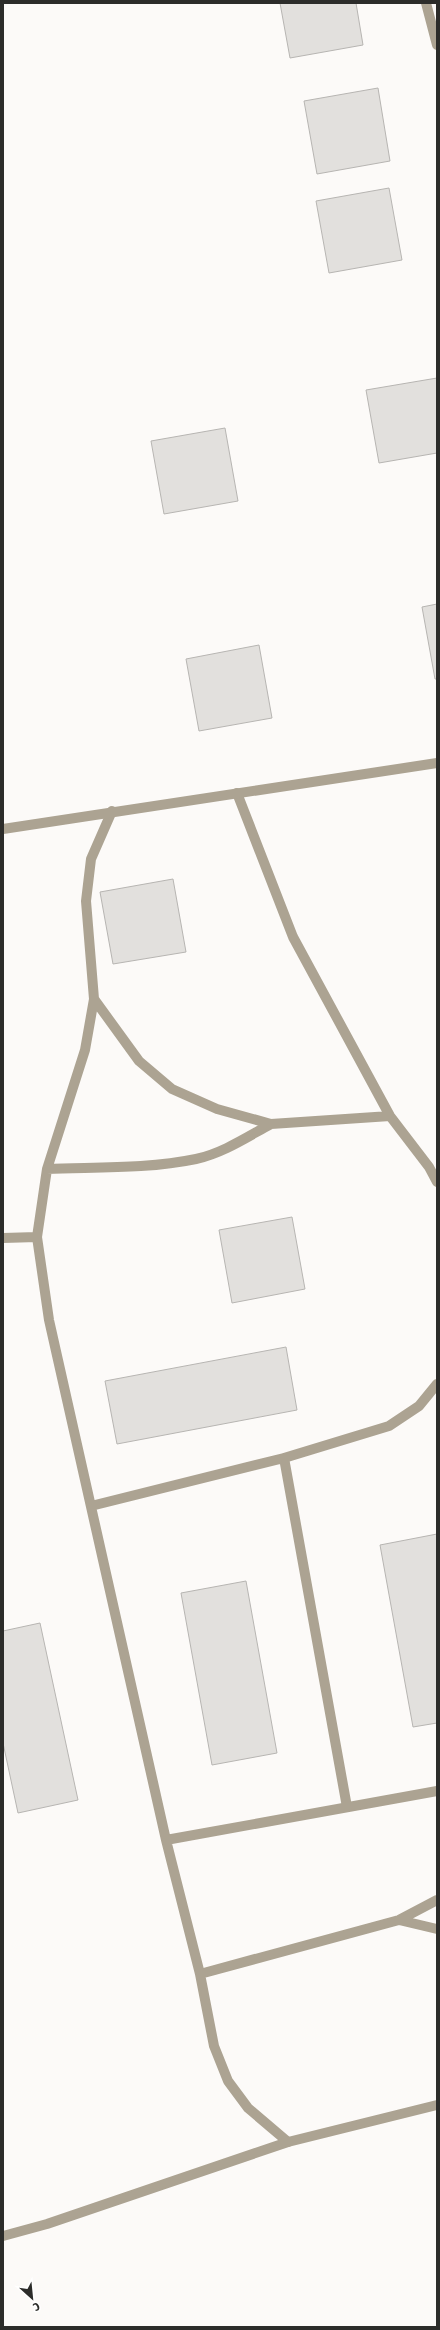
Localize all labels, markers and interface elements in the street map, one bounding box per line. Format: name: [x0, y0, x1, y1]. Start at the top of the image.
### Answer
north arrow: [12, 2278, 52, 2318]
text: С: [31, 2299, 42, 2314]

